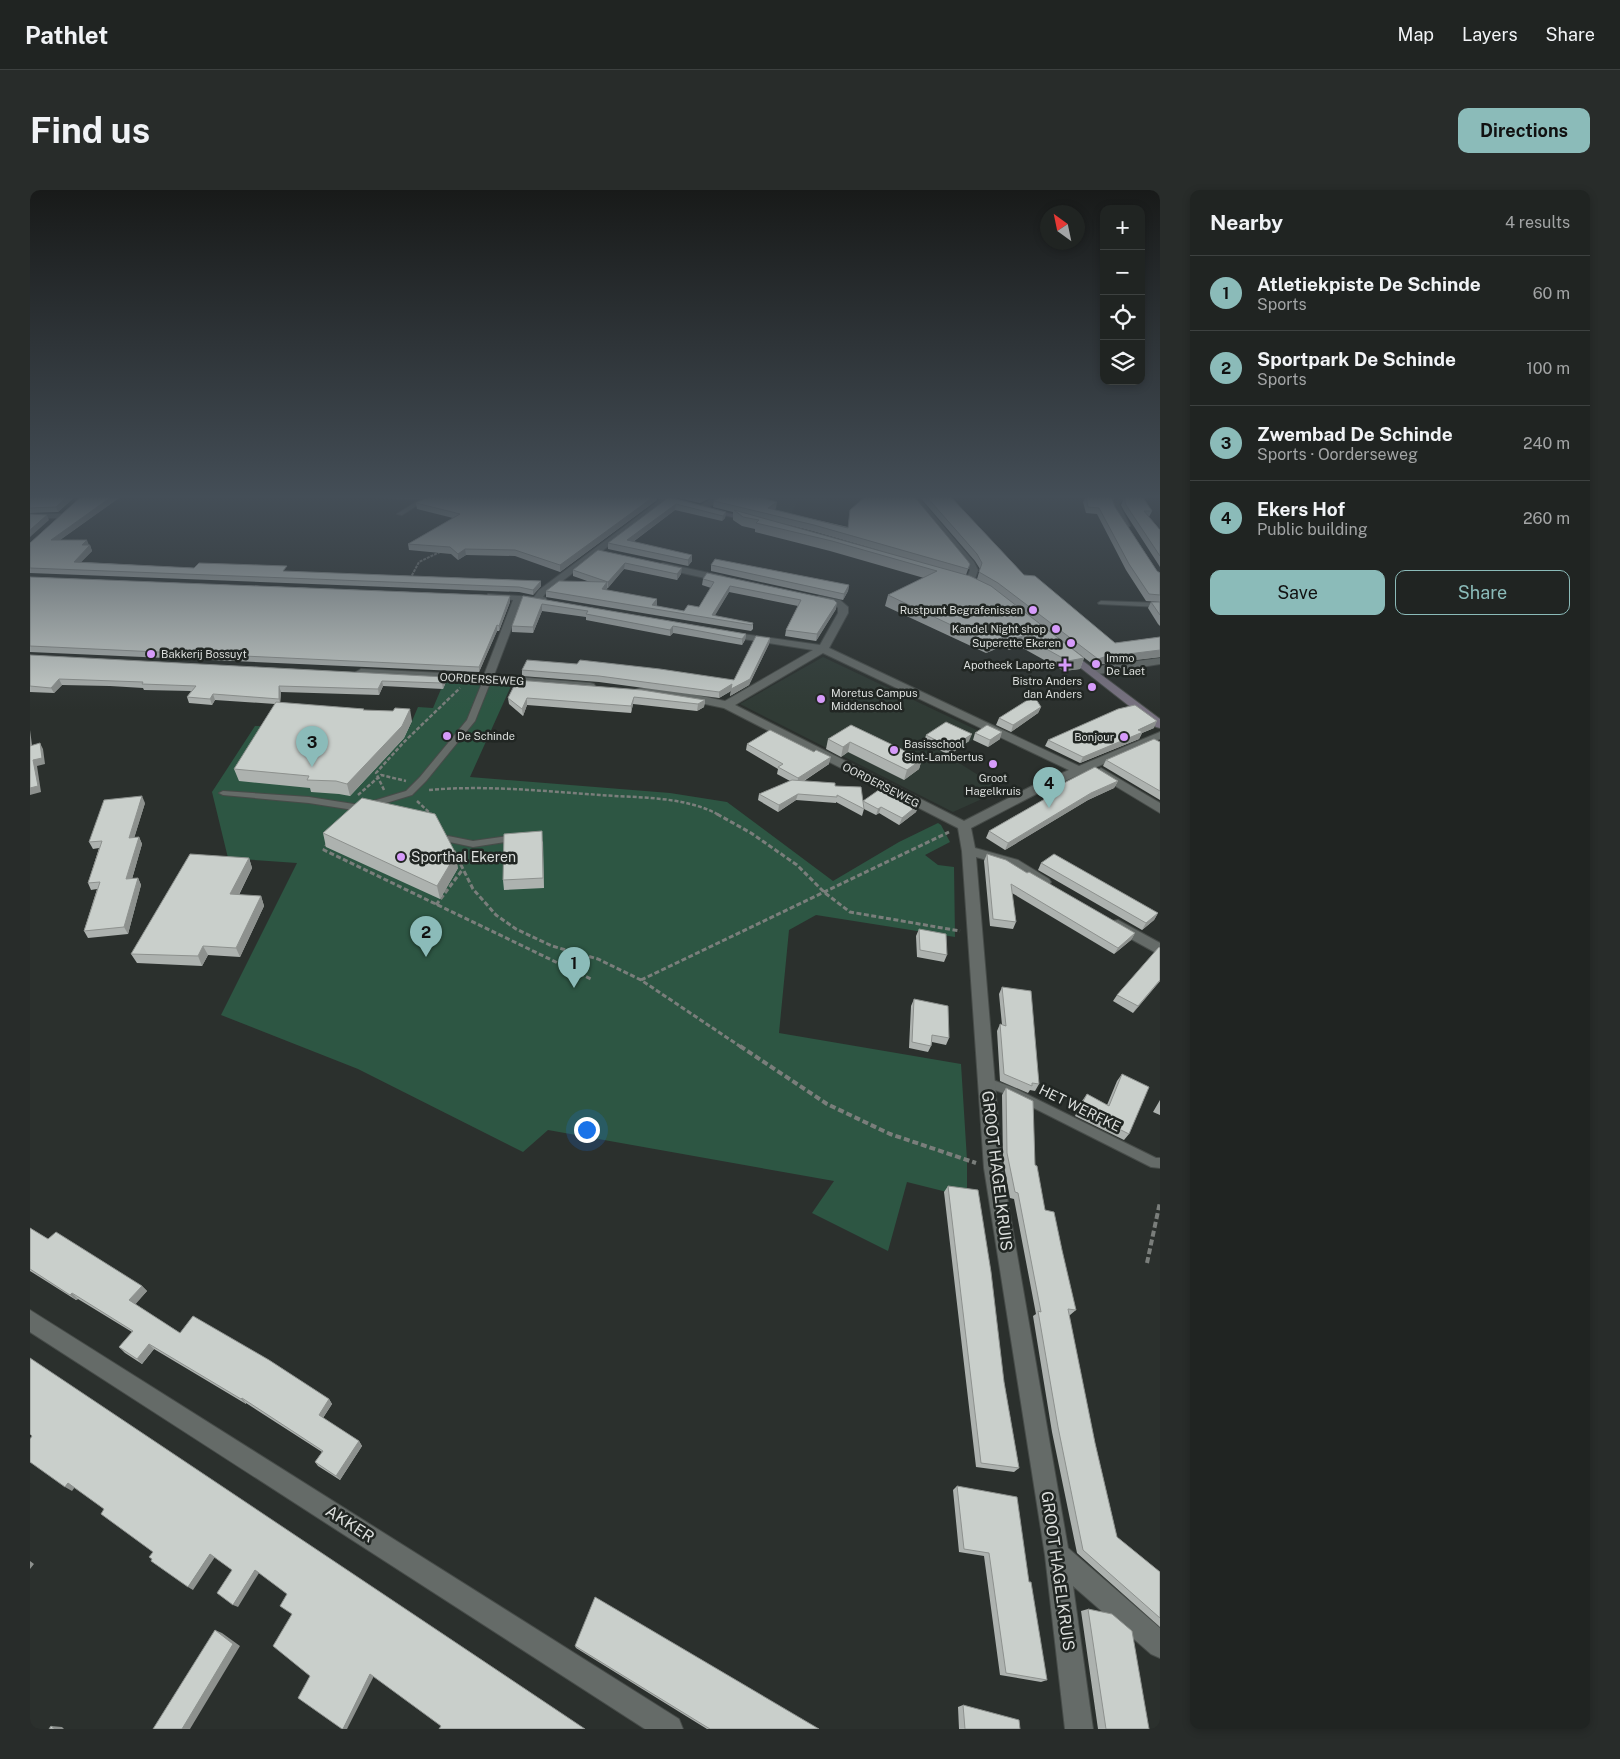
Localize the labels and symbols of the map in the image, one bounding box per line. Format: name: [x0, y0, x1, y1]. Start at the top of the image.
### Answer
north arrow: [1040, 205, 1085, 250]
place label: Rustpunt Begrafenissen: [900, 604, 1023, 616]
marker: Rustpunt Begrafenissen: [1027, 604, 1039, 616]
place label: Kandel Night shop: [952, 623, 1046, 635]
marker: Kandel Night shop: [1050, 623, 1062, 635]
place label: Superette Ekeren: [972, 637, 1061, 649]
marker: Superette Ekeren: [1065, 637, 1077, 649]
marker: Bakkerij Bossuyt: [145, 648, 157, 660]
place label: Bakkerij Bossuyt: [161, 648, 247, 660]
place label: Immo De Laet: [1106, 652, 1145, 677]
marker: Immo De Laet: [1090, 658, 1102, 670]
place label: Apotheek Laporte: [963, 659, 1055, 671]
marker: Apotheek Laporte: [1059, 659, 1071, 671]
street label: OORDERSEWEG: [439, 671, 525, 687]
place label: Bistro Anders dan Anders: [1012, 675, 1082, 700]
marker: Bistro Anders dan Anders: [1086, 681, 1098, 693]
place label: Moretus Campus Middenschool: [831, 687, 918, 712]
marker: Moretus Campus Middenschool: [815, 693, 827, 705]
pin: 3: [296, 726, 328, 767]
marker: De Schinde: [441, 730, 453, 742]
place label: De Schinde: [457, 730, 515, 742]
place label: Bonjour: [1074, 731, 1114, 743]
marker: Bonjour: [1118, 731, 1130, 743]
place label: Basisschool Sint-Lambertus: [904, 738, 984, 763]
marker: Basisschool Sint-Lambertus: [888, 744, 900, 756]
marker: Groot Hagelkruis: [987, 758, 999, 770]
street label: OORDERSEWEG: [840, 760, 922, 810]
pin: 4: [1033, 767, 1065, 808]
place label: Groot Hagelkruis: [965, 772, 1021, 797]
place label: Sporthal Ekeren: [411, 849, 516, 865]
marker: Sporthal Ekeren: [395, 851, 407, 863]
pin: 2: [410, 916, 442, 957]
pin: 1: [558, 947, 590, 988]
street label: HET WERFKE: [1036, 1081, 1124, 1135]
street label: GROOT HAGELKRUIS: [978, 1090, 1016, 1252]
your location: [574, 1117, 600, 1143]
street label: GROOT HAGELKRUIS: [1037, 1490, 1079, 1652]
street label: AKKER: [322, 1501, 378, 1547]

